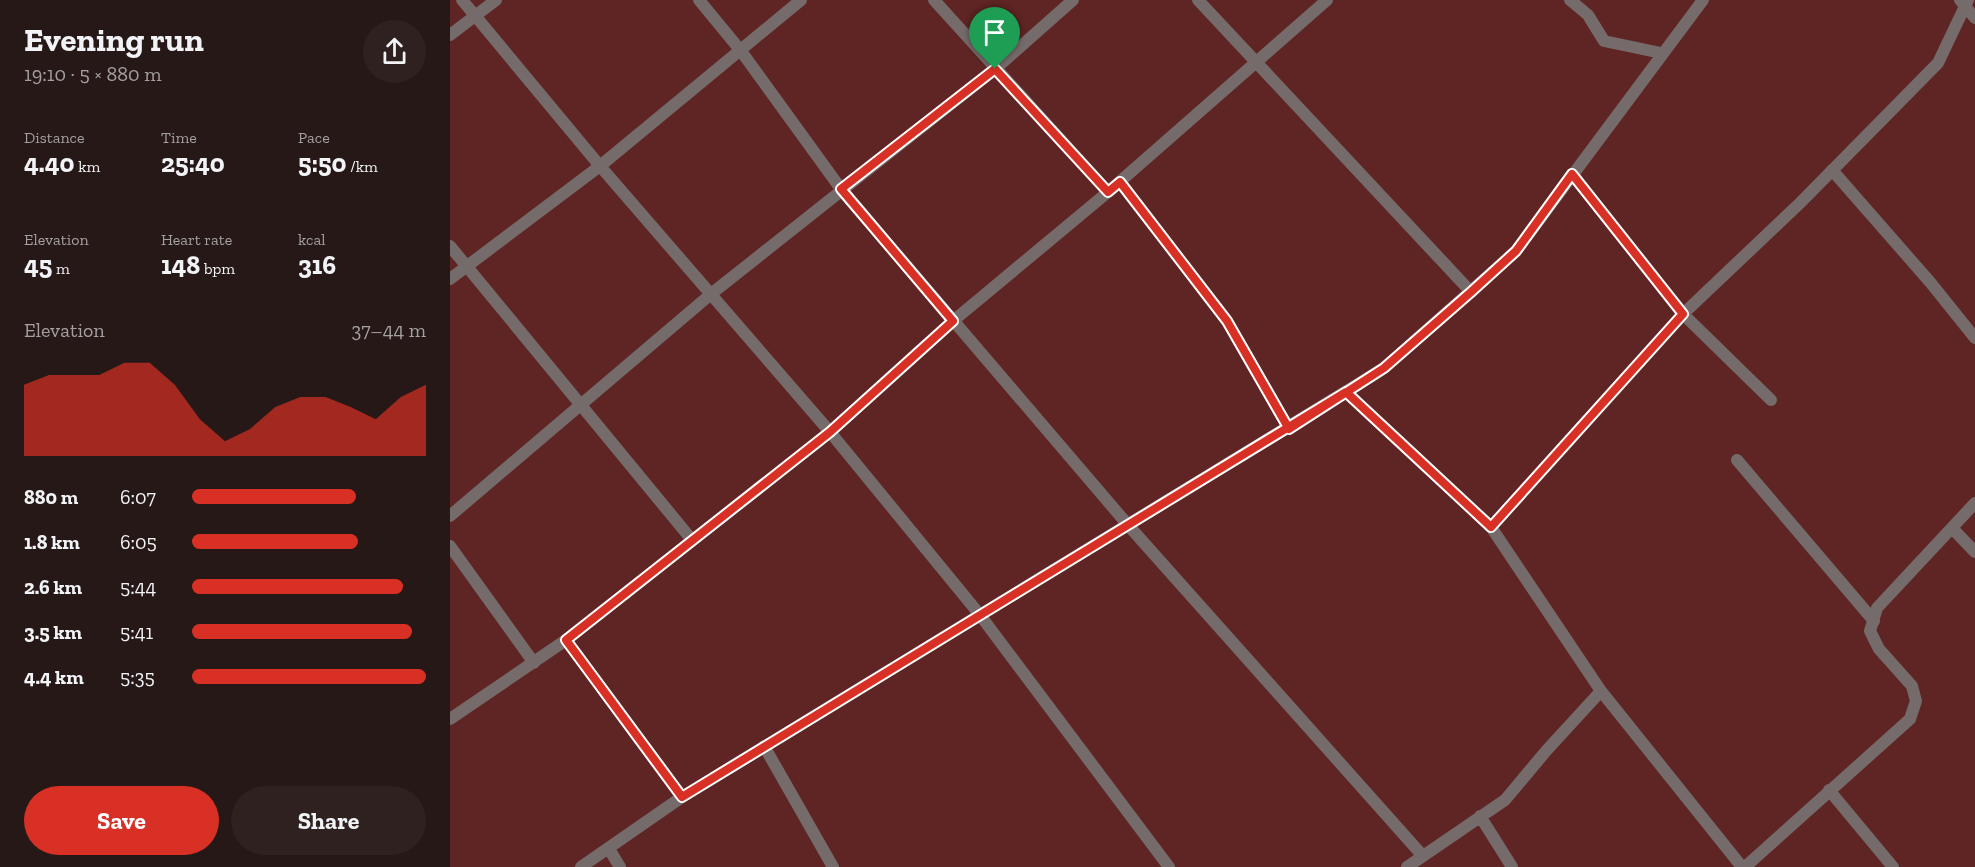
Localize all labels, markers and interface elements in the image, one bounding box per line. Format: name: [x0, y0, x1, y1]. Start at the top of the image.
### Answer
pin: [969, 7, 1020, 69]
icon: arrive: [978, 16, 1011, 49]
text: Evening run: [24, 20, 204, 59]
button: share: [363, 20, 426, 83]
text: 19:10 · 5 × 880 m: [24, 62, 161, 86]
text: Distance: [24, 128, 85, 147]
text: Time: [161, 128, 197, 147]
text: Pace: [298, 128, 330, 147]
text: 4.40: [24, 147, 75, 179]
text: 25:40: [161, 147, 225, 179]
text: 5:50: [298, 147, 347, 179]
text: km: [75, 157, 100, 176]
text: /km: [347, 157, 378, 176]
text: Elevation: [24, 230, 89, 249]
text: Heart rate: [161, 230, 232, 249]
text: kcal: [298, 230, 325, 249]
text: 45: [24, 249, 52, 281]
text: 148: [161, 249, 200, 281]
text: 316: [298, 249, 336, 281]
text: m: [52, 259, 70, 278]
text: bpm: [200, 259, 235, 278]
text: Elevation: [24, 318, 105, 342]
text: 37–44 m: [351, 318, 426, 342]
text: 880 m: [24, 485, 78, 509]
text: 6:07: [120, 485, 156, 509]
text: 1.8 km: [24, 530, 80, 554]
text: 6:05: [120, 530, 157, 554]
text: 2.6 km: [24, 575, 82, 599]
text: 5:44: [120, 575, 156, 599]
text: 3.5 km: [24, 620, 82, 644]
text: 5:41: [120, 620, 153, 644]
text: 4.4 km: [24, 665, 84, 689]
text: 5:35: [120, 665, 155, 689]
button: Save: [24, 786, 219, 855]
button: Share: [231, 786, 426, 855]

